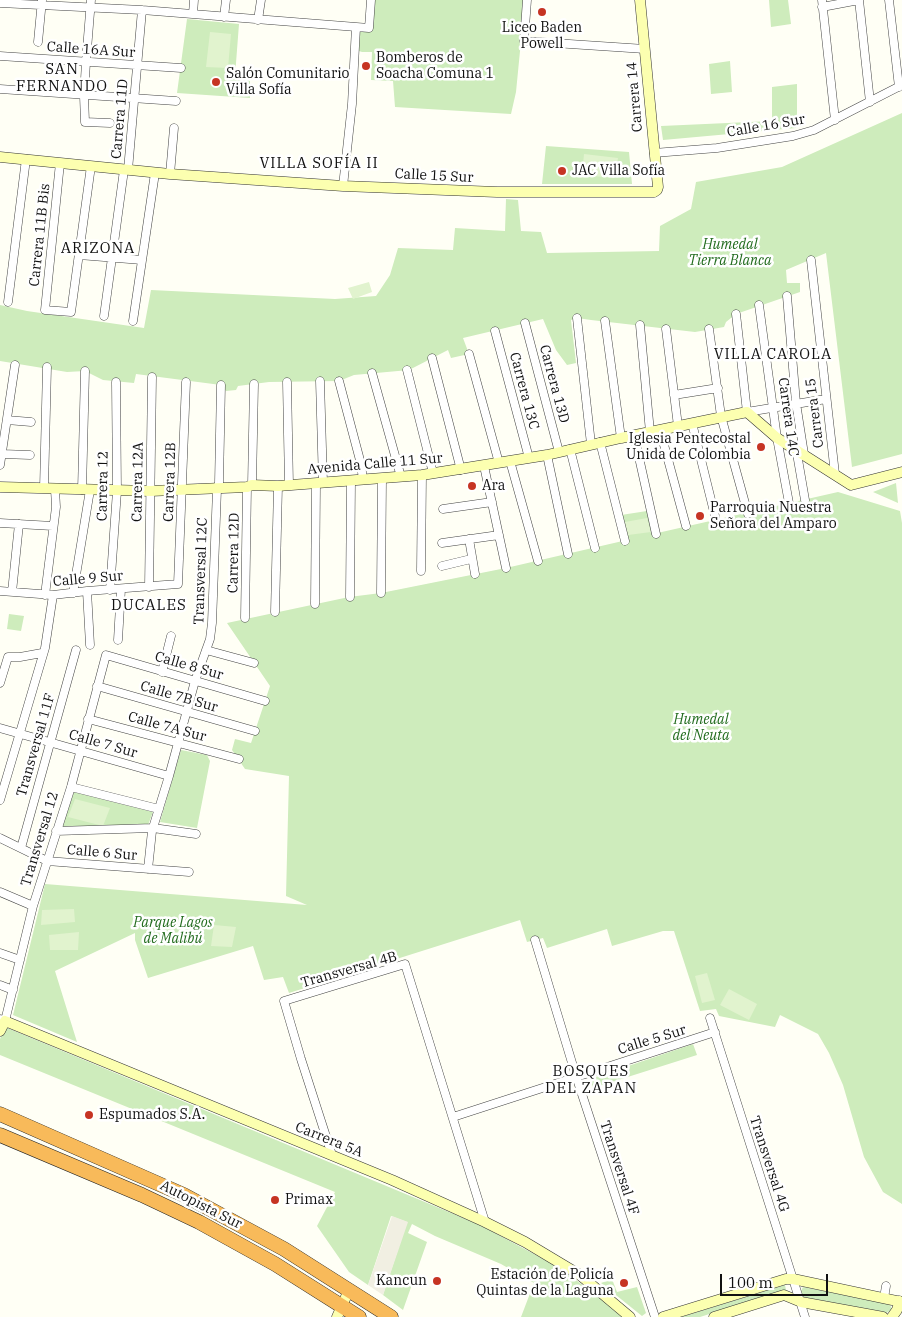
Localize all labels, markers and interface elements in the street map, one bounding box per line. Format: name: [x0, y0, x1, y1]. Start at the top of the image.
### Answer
marker: Liceo Baden Powell: [536, 6, 548, 18]
place label: Liceo Baden Powell: [502, 20, 582, 52]
street label: Calle 16A Sur: [46, 39, 136, 61]
place label: Bomberos de Soacha Comuna 1: [376, 50, 494, 82]
marker: Bomberos de Soacha Comuna 1: [360, 60, 372, 72]
district label: SAN FERNANDO: [15, 61, 109, 96]
street label: Carrera 14: [624, 61, 646, 133]
place label: Salón Comunitario Villa Sofía: [226, 66, 349, 98]
marker: Salón Comunitario Villa Sofía: [210, 76, 222, 88]
street label: Carrera 11D: [108, 78, 132, 160]
street label: Calle 16 Sur: [726, 111, 806, 141]
district label: VILLA SOFÍA II: [258, 155, 380, 173]
place label: JAC Villa Sofía: [572, 163, 665, 179]
marker: JAC Villa Sofía: [556, 165, 568, 177]
street label: Calle 15 Sur: [394, 166, 474, 186]
street label: Carrera 11B Bis: [26, 183, 54, 287]
park label: Humedal Tierra Blanca: [688, 237, 772, 270]
district label: ARIZONA: [60, 240, 136, 258]
street label: Carrera 13D: [535, 343, 573, 425]
district label: VILLA CAROLA: [712, 346, 834, 364]
street label: Carrera 13C: [506, 350, 542, 432]
street label: Carrera 14C: [774, 376, 802, 458]
street label: Carrera 15: [802, 377, 828, 449]
place label: Iglesia Pentecostal Unida de Colombia: [626, 431, 751, 464]
marker: Iglesia Pentecostal Unida de Colombia: [755, 441, 767, 453]
street label: Carrera 12A: [129, 442, 147, 522]
street label: Carrera 12B: [160, 442, 180, 522]
street label: Avenida Calle 11 Sur: [307, 450, 443, 478]
street label: Carrera 12: [94, 451, 112, 521]
place label: Ara: [482, 478, 505, 494]
marker: Ara: [466, 480, 478, 492]
place label: Parroquia Nuestra Señora del Amparo: [710, 500, 837, 532]
marker: Parroquia Nuestra Señora del Amparo: [694, 510, 706, 522]
street label: Carrera 12D: [225, 513, 243, 593]
street label: Transversal 12C: [191, 517, 211, 625]
street label: Calle 9 Sur: [52, 568, 124, 590]
district label: DUCALES: [110, 597, 188, 615]
street label: Calle 8 Sur: [153, 648, 225, 684]
street label: Calle 7B Sur: [138, 678, 220, 716]
street label: Transversal 11F: [13, 691, 59, 799]
street label: Calle 7A Sur: [126, 709, 208, 745]
park label: Humedal del Neuta: [672, 712, 730, 744]
street label: Calle 7 Sur: [67, 726, 139, 762]
street label: Transversal 12: [18, 790, 62, 888]
street label: Calle 6 Sur: [66, 842, 138, 864]
park label: Parque Lagos de Malibú: [133, 915, 213, 948]
street label: Transversal 4B: [299, 948, 399, 992]
street label: Calle 5 Sur: [616, 1022, 688, 1058]
district label: BOSQUES DEL ZAPAN: [544, 1063, 638, 1098]
place label: Espumados S.A.: [99, 1107, 205, 1123]
marker: Espumados S.A.: [83, 1109, 95, 1121]
street label: Transversal 4G: [746, 1114, 792, 1214]
street label: Carrera 5A: [293, 1119, 365, 1161]
street label: Transversal 4F: [596, 1119, 642, 1217]
street label: Autopista Sur: [157, 1177, 245, 1233]
place label: Primax: [285, 1192, 333, 1208]
marker: Primax: [269, 1194, 281, 1206]
scale bar: [722, 1264, 830, 1296]
place label: Estación de Policía Quintas de la Laguna: [476, 1267, 614, 1300]
place label: Kancun: [376, 1273, 427, 1289]
text: 100 m: [728, 1273, 773, 1292]
marker: Kancun: [431, 1275, 443, 1287]
marker: Estación de Policía Quintas de la Laguna: [618, 1277, 630, 1289]

